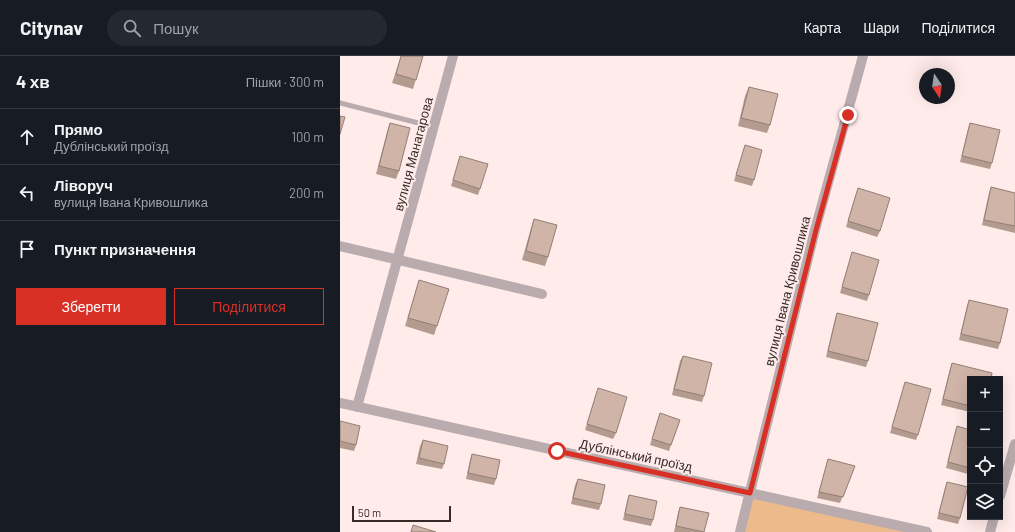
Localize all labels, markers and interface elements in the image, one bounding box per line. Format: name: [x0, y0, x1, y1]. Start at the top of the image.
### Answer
search box: [107, 10, 387, 46]
text: Citynav: [20, 16, 83, 39]
icon: search: [121, 17, 143, 39]
text: Пошук: [153, 19, 198, 37]
text: Карта: [804, 19, 841, 36]
text: Шари: [863, 19, 899, 36]
text: Поділитися: [921, 19, 995, 36]
north arrow: [919, 68, 955, 104]
text: 4 хв: [16, 71, 50, 91]
text: Пішки · 300 m: [246, 74, 324, 90]
street label: вулиця Манагарова: [390, 94, 436, 213]
route end: [839, 106, 857, 124]
text: Прямо: [54, 120, 103, 138]
icon: ahead: [16, 126, 38, 148]
text: 100 m: [291, 129, 324, 145]
text: Дублінський проїзд: [54, 138, 169, 154]
text: Ліворуч: [54, 176, 113, 194]
icon: left: [16, 182, 38, 204]
text: 200 m: [289, 185, 324, 201]
text: вулиця Івана Кривошлика: [54, 194, 208, 210]
street label: вулиця Івана Кривошлика: [761, 214, 814, 368]
icon: arrive: [16, 238, 38, 260]
text: Пункт призначення: [54, 240, 196, 258]
button: Зберегти: [16, 288, 166, 325]
button: Поділитися: [174, 288, 324, 325]
map controls: [967, 376, 1003, 520]
button: +: [967, 376, 1003, 412]
button: −: [967, 412, 1003, 448]
street label: Дублінський проїзд: [578, 435, 694, 475]
route start: [548, 442, 566, 460]
button: locate: [967, 448, 1003, 484]
button: layers: [967, 484, 1003, 520]
scale bar: [352, 504, 451, 523]
text: 50 m: [358, 506, 381, 519]

